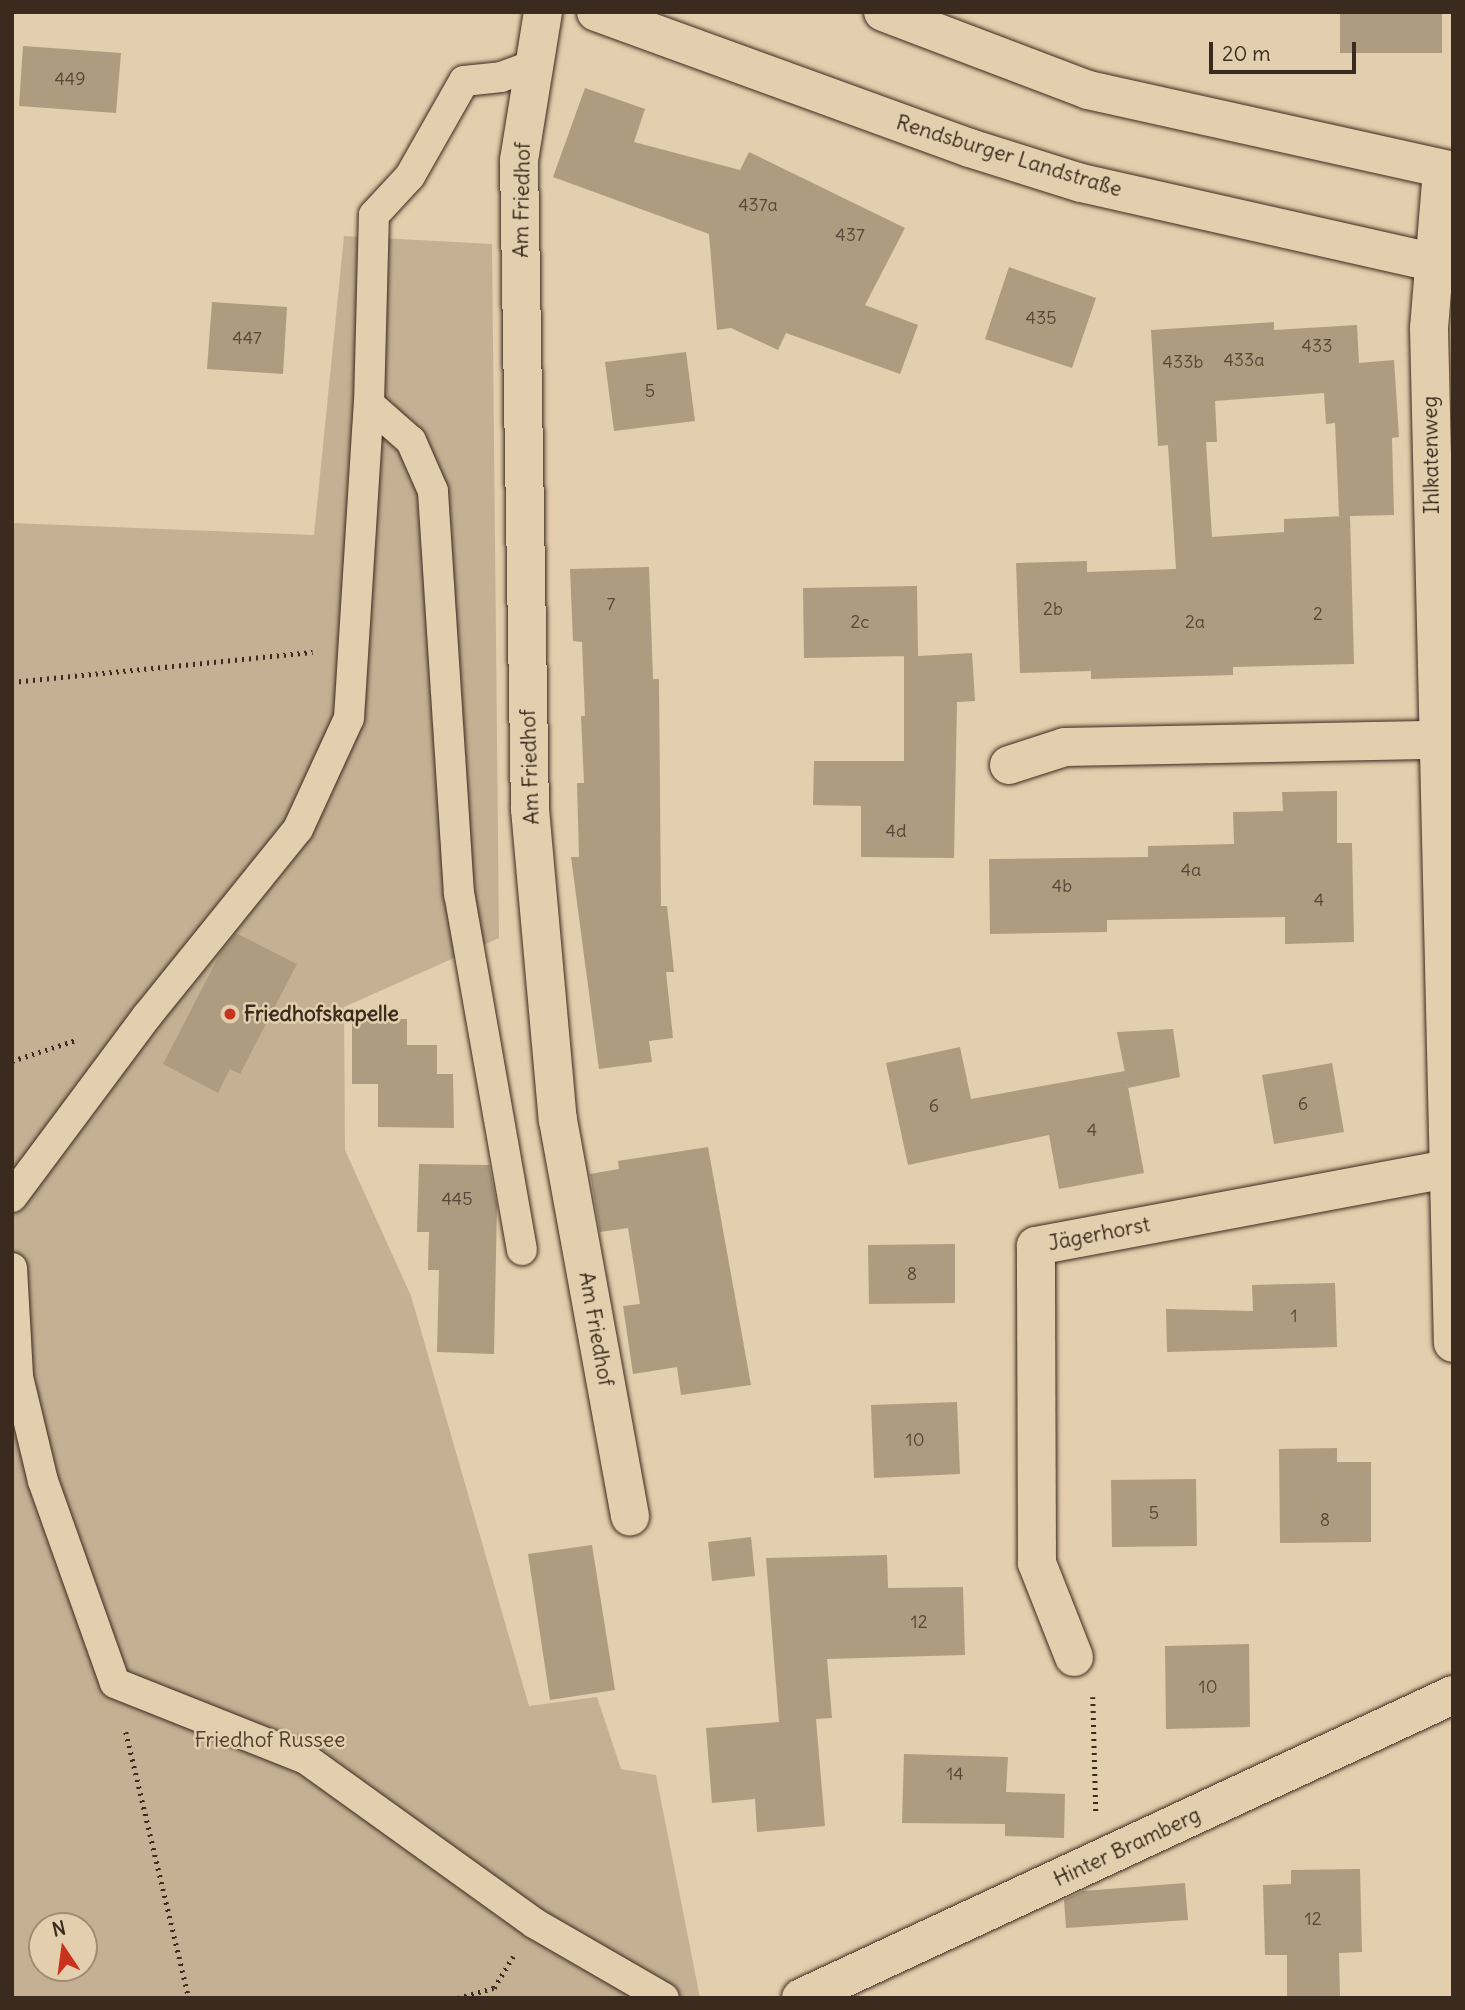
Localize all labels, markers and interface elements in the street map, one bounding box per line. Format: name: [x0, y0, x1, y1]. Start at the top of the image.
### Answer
scale bar: [1213, 28, 1360, 72]
text: 20 m: [1222, 40, 1271, 67]
house number: 449: [54, 68, 86, 90]
street label: Rendsburger Landstraße: [893, 110, 1125, 202]
street label: Am Friedhof: [508, 142, 536, 258]
house number: 437a: [738, 194, 778, 216]
house number: 437: [835, 224, 865, 246]
house number: 435: [1026, 307, 1056, 329]
house number: 447: [232, 327, 262, 349]
house number: 433: [1302, 335, 1332, 357]
house number: 433a: [1223, 349, 1265, 371]
house number: 433b: [1163, 351, 1203, 373]
house number: 5: [645, 380, 655, 402]
street label: Ihlkatenweg: [1417, 396, 1445, 514]
house number: 7: [607, 593, 615, 615]
house number: 2b: [1043, 598, 1063, 620]
house number: 2: [1313, 603, 1323, 625]
house number: 2c: [850, 611, 870, 633]
house number: 2a: [1185, 611, 1205, 633]
street label: Am Friedhof: [515, 709, 545, 825]
house number: 4d: [886, 820, 906, 842]
house number: 4a: [1181, 859, 1201, 881]
house number: 4b: [1052, 875, 1072, 897]
house number: 4: [1314, 889, 1324, 911]
place label: Friedhofskapelle: [244, 1001, 399, 1027]
marker: Friedhofskapelle: [222, 1006, 238, 1022]
house number: 6: [1298, 1093, 1308, 1115]
house number: 6: [929, 1095, 939, 1117]
house number: 4: [1087, 1119, 1097, 1141]
house number: 445: [441, 1188, 473, 1210]
street label: Jägerhorst: [1046, 1212, 1152, 1256]
house number: 8: [907, 1263, 917, 1285]
street label: Am Friedhof: [574, 1270, 618, 1388]
house number: 1: [1290, 1305, 1298, 1327]
house number: 10: [906, 1429, 924, 1451]
house number: 5: [1149, 1502, 1159, 1524]
house number: 8: [1320, 1509, 1330, 1531]
house number: 12: [910, 1611, 928, 1633]
house number: 10: [1199, 1676, 1217, 1698]
park label: Friedhof Russee: [195, 1727, 345, 1753]
house number: 14: [946, 1763, 964, 1785]
street label: Hinter Bramberg: [1050, 1802, 1204, 1892]
house number: 12: [1304, 1908, 1322, 1930]
north arrow: [28, 1912, 98, 1982]
text: N: [50, 1915, 68, 1942]

